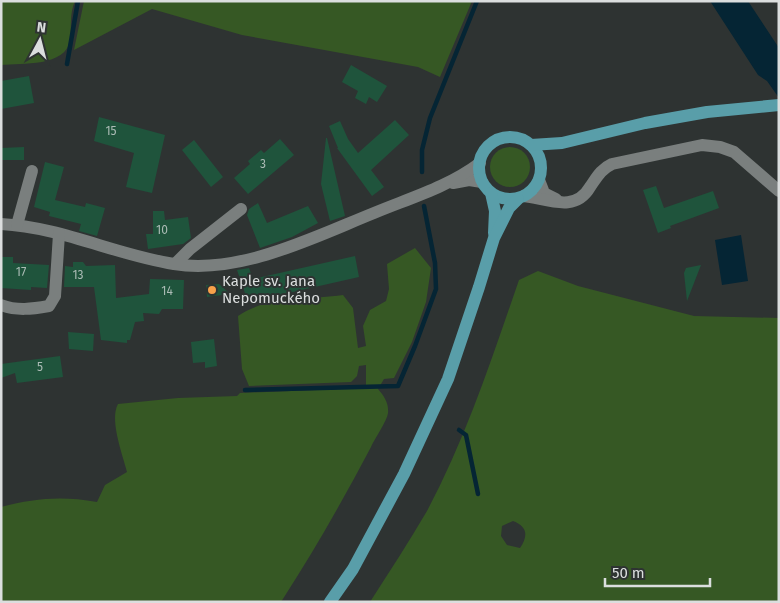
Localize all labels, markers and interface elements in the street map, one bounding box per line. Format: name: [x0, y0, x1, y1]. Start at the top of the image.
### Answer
north arrow: [15, 15, 65, 65]
text: N: [36, 19, 47, 37]
house number: 15: [105, 124, 117, 138]
house number: 3: [260, 157, 266, 171]
house number: 10: [156, 223, 168, 237]
house number: 17: [16, 265, 26, 279]
house number: 13: [72, 268, 84, 282]
place label: Kaple sv. Jana Nepomuckého: [222, 272, 320, 307]
house number: 14: [161, 284, 173, 298]
marker: Kaple sv. Jana Nepomuckého: [206, 284, 218, 296]
house number: 5: [37, 360, 43, 374]
scale bar: [605, 556, 710, 588]
text: 50 m: [612, 564, 645, 582]

